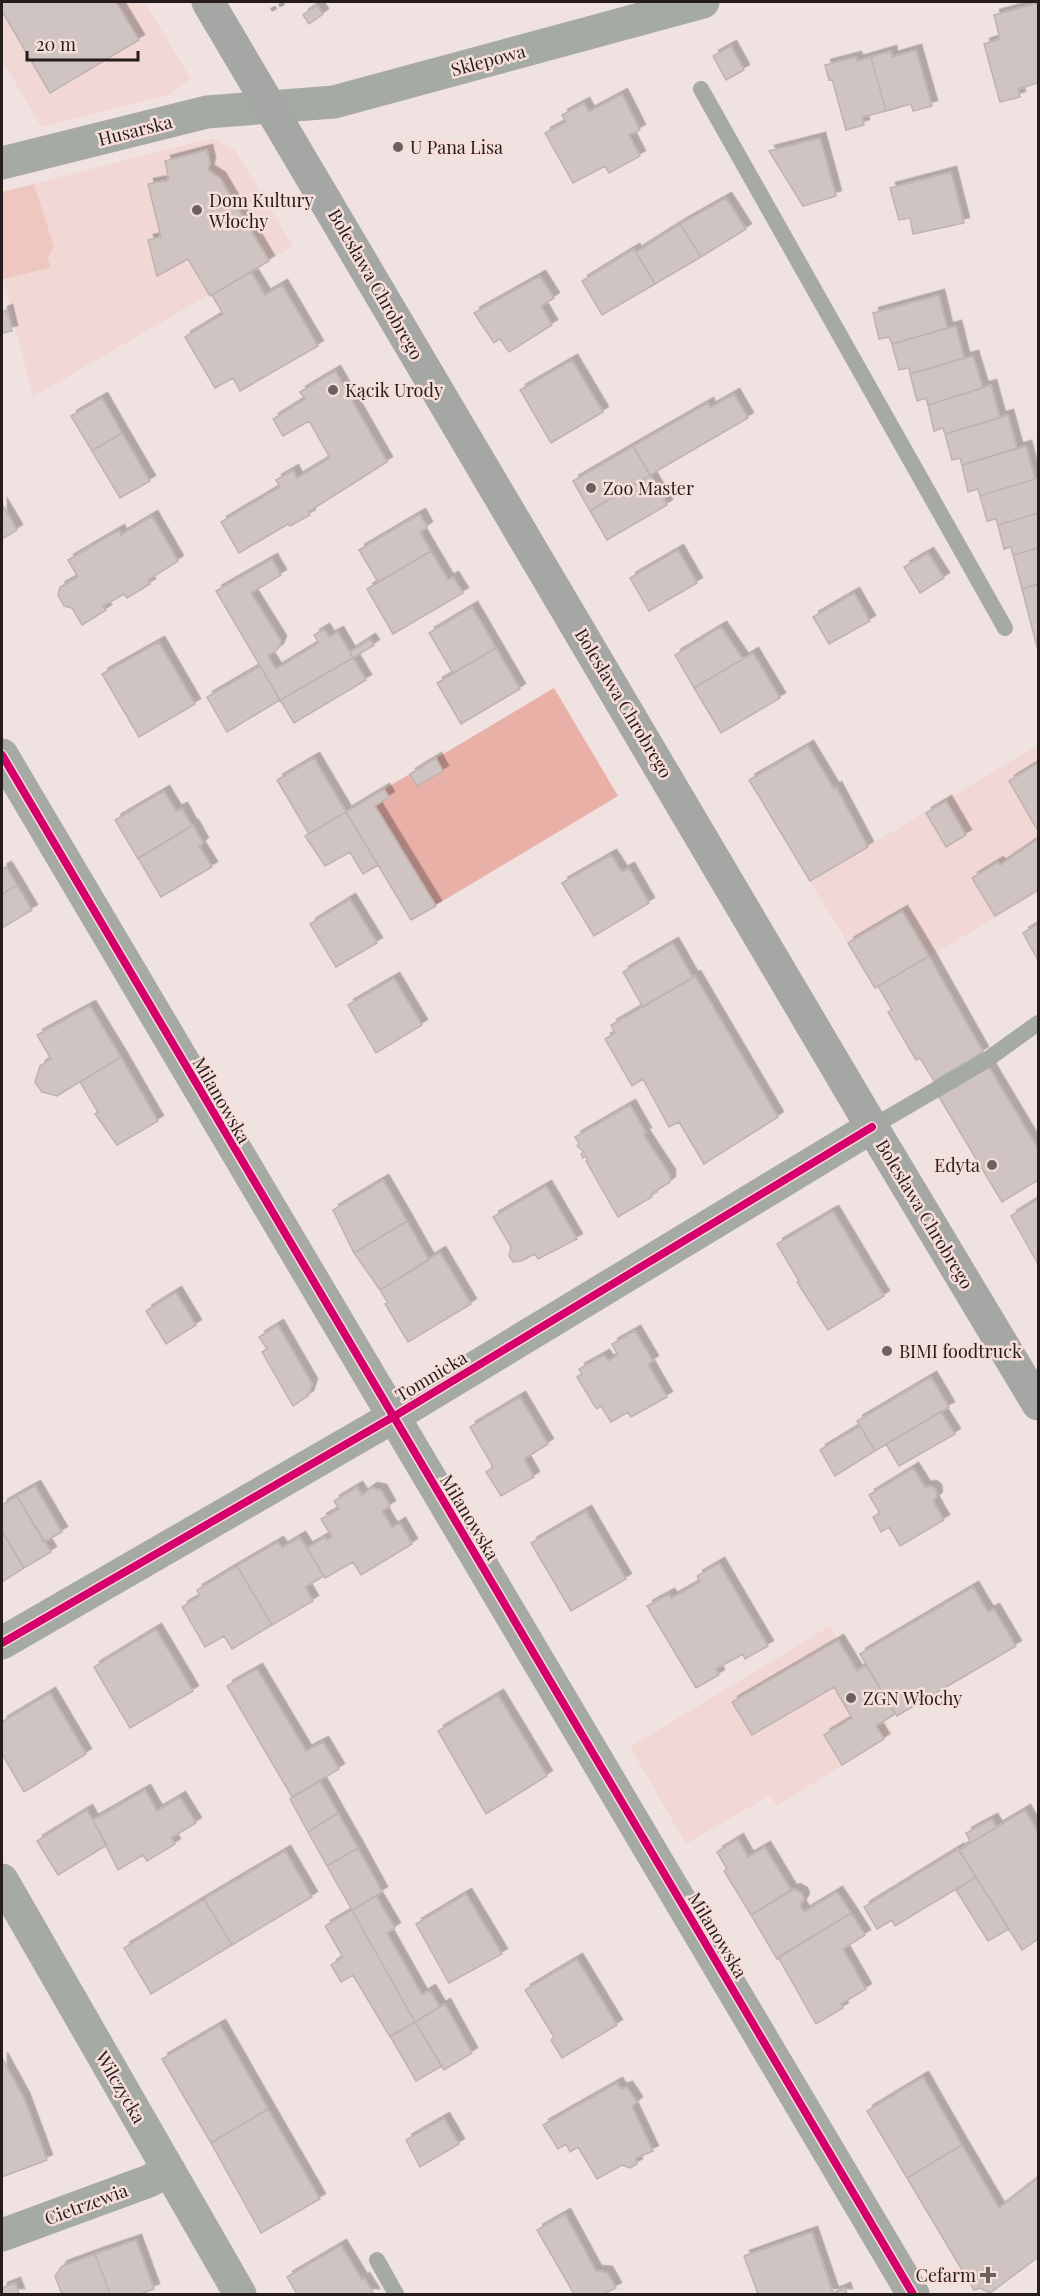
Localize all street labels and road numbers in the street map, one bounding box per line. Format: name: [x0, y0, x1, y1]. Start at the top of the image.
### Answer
street label: Sklepowa: [448, 39, 528, 81]
street label: Husarska: [95, 109, 175, 151]
street label: Bolesława Chrobrego: [323, 204, 429, 364]
street label: Bolesława Chrobrego: [570, 624, 678, 782]
street label: Milanowska: [188, 1052, 256, 1148]
street label: Bolesława Chrobrego: [871, 1135, 979, 1293]
street label: Tomnicka: [391, 1345, 471, 1407]
street label: Milanowska: [435, 1470, 505, 1564]
street label: Milanowska: [683, 1888, 753, 1982]
street label: Wilczycka: [90, 2046, 151, 2128]
street label: Cietrzewia: [41, 2178, 131, 2230]

